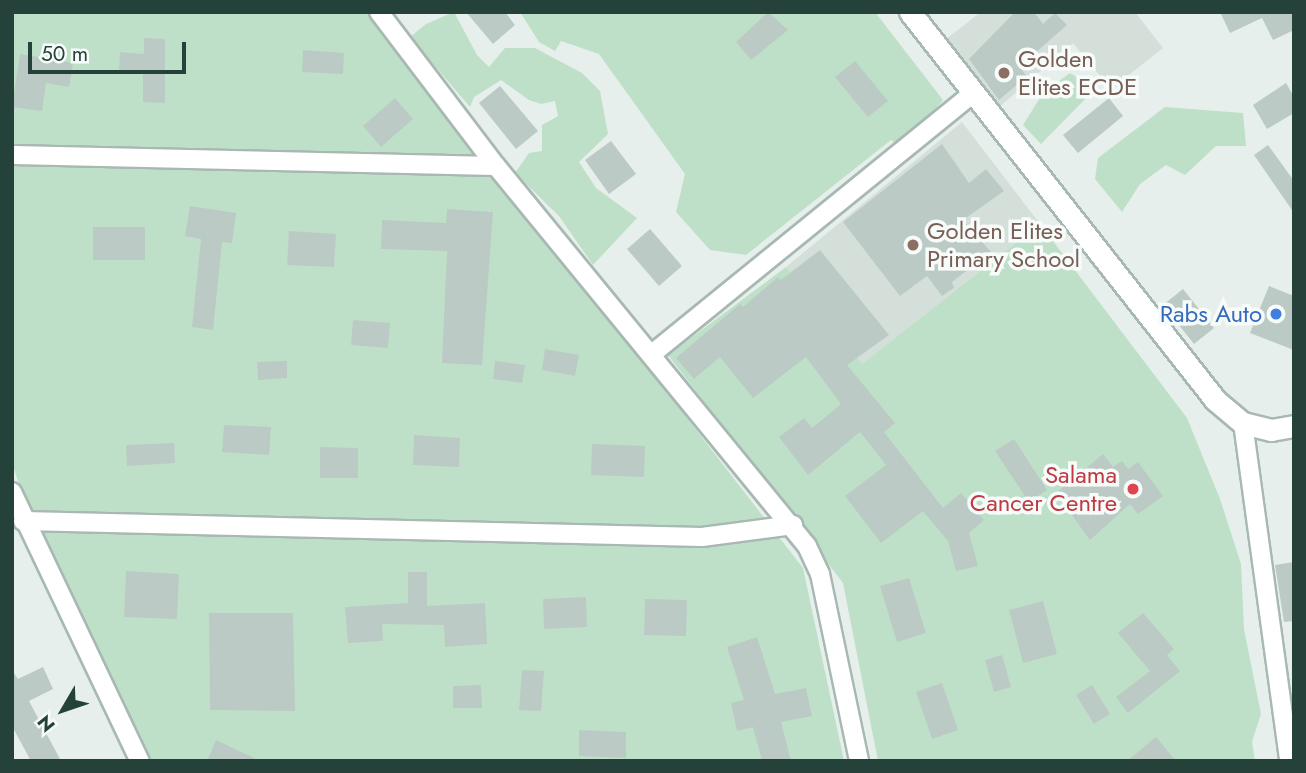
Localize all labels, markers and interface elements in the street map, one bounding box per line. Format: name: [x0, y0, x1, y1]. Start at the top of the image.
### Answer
scale bar: [32, 28, 189, 72]
text: 50 m: [41, 39, 88, 69]
place label: Golden Elites ECDE: [1018, 45, 1137, 101]
marker: Golden Elites ECDE: [996, 65, 1012, 81]
place label: Golden Elites Primary School: [927, 217, 1080, 273]
marker: Golden Elites Primary School: [905, 237, 921, 253]
place label: Rabs Auto: [1160, 300, 1262, 328]
marker: Rabs Auto: [1268, 306, 1284, 322]
place label: Salama Cancer Centre: [970, 461, 1117, 517]
marker: Salama Cancer Centre: [1123, 479, 1143, 499]
north arrow: [28, 675, 98, 745]
text: N: [31, 709, 62, 738]

